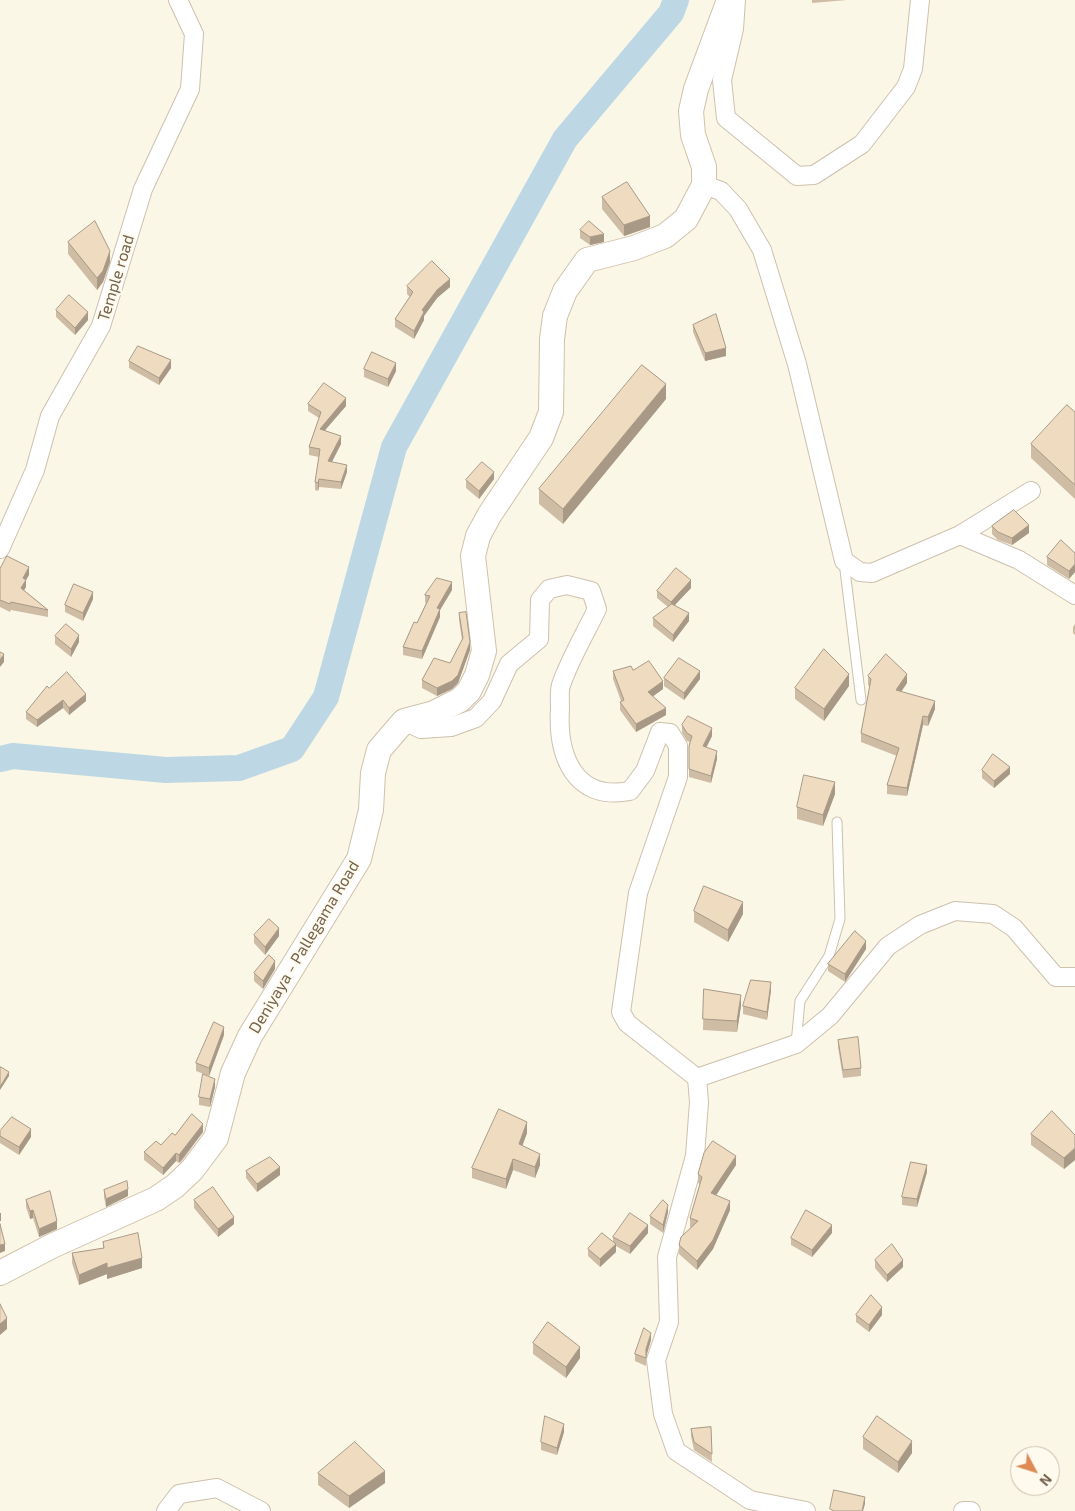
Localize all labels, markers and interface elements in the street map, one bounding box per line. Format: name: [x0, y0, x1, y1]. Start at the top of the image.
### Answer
street label: Temple road: [94, 232, 138, 324]
street label: Deniyaya - Pallegama Road: [245, 857, 363, 1037]
north arrow: [1010, 1446, 1060, 1496]
text: N: [1036, 1471, 1056, 1490]

